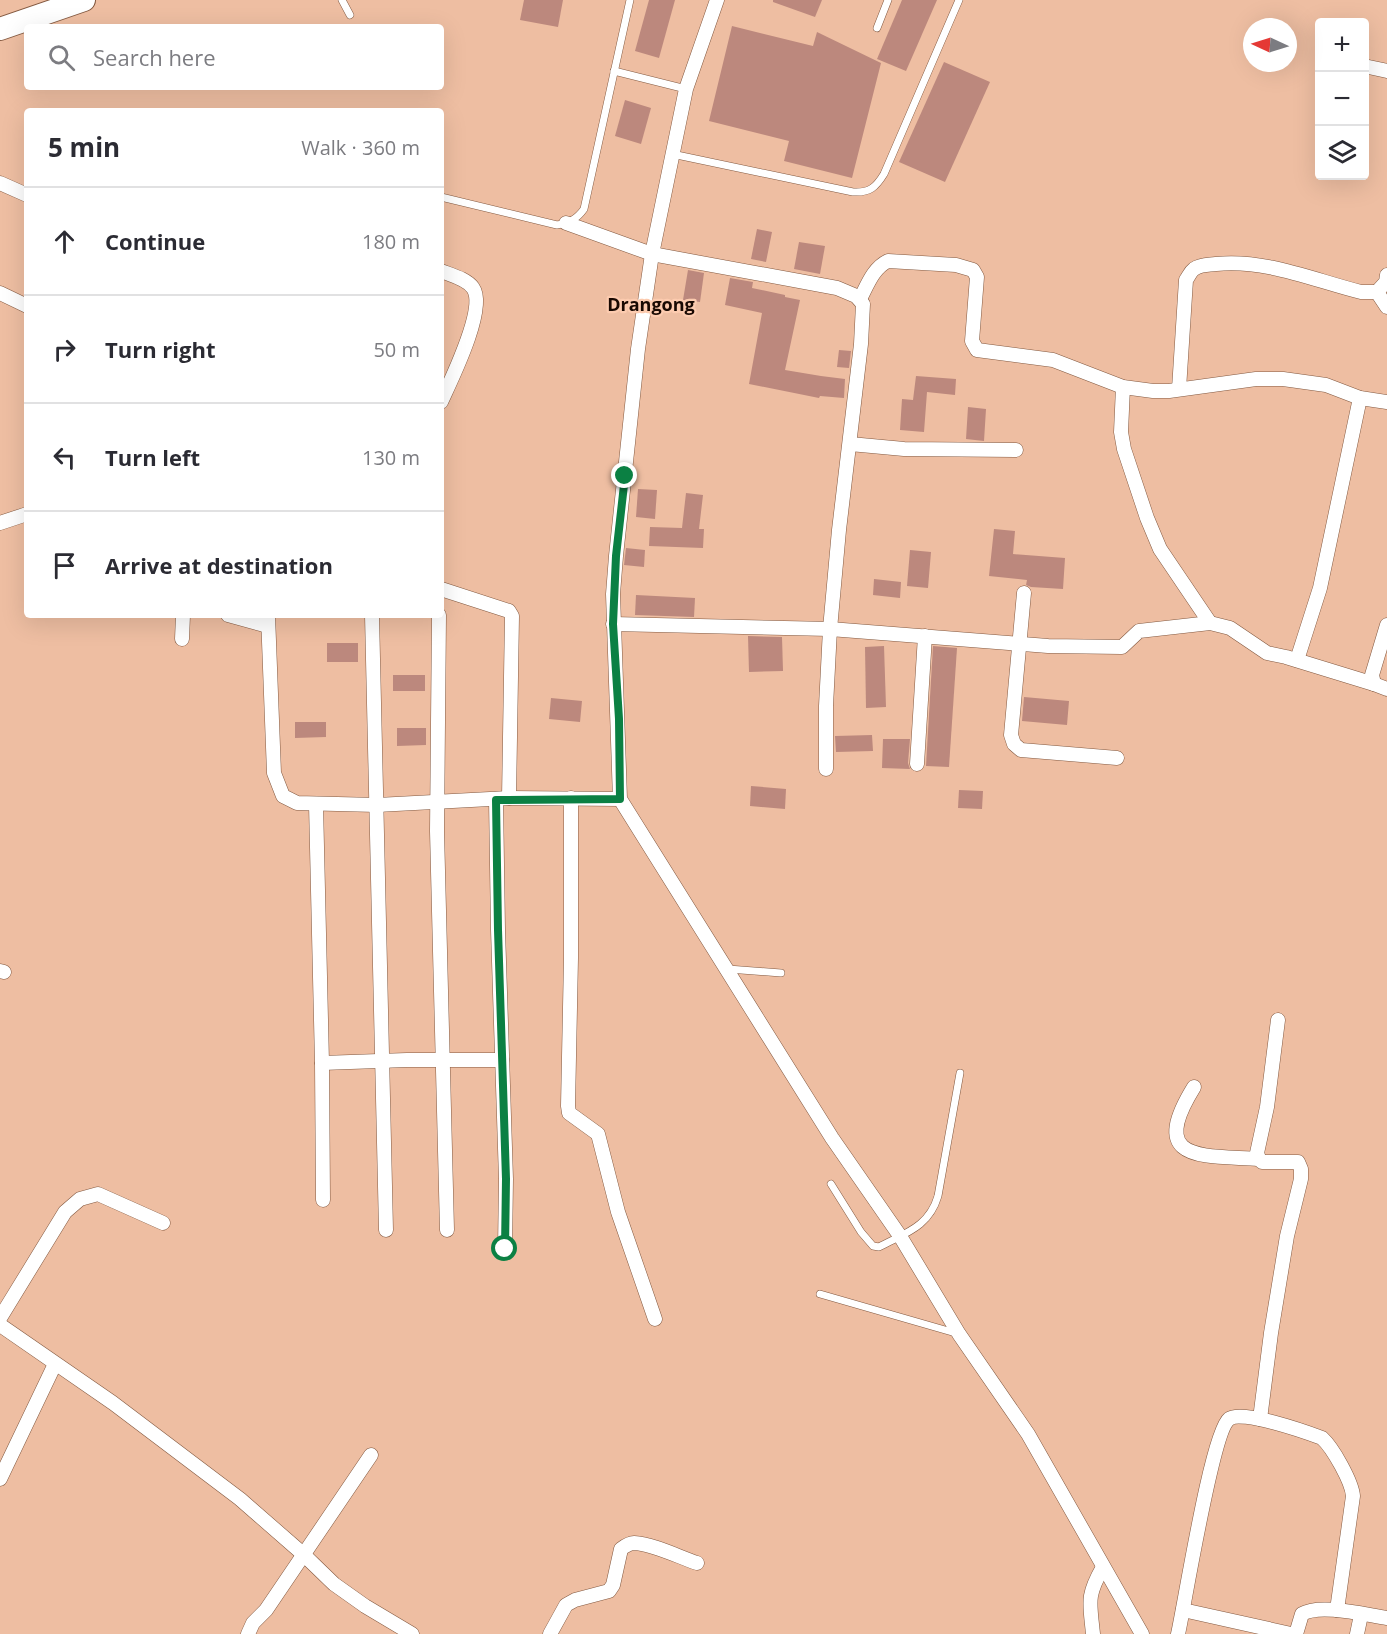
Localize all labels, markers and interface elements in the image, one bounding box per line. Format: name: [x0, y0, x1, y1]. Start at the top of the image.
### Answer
north arrow: [1243, 18, 1297, 72]
map controls: [1315, 18, 1369, 180]
button: +: [1315, 18, 1369, 72]
search box: [24, 24, 444, 90]
icon: search: [45, 41, 78, 74]
text: Search here: [93, 42, 216, 72]
button: −: [1315, 72, 1369, 126]
button: layers: [1315, 126, 1369, 180]
text: 5 min: [48, 129, 120, 165]
text: Walk · 360 m: [301, 134, 420, 161]
icon: ahead: [48, 225, 81, 258]
text: Continue: [105, 226, 205, 256]
text: 180 m: [362, 228, 420, 255]
district label: Drangong: [607, 292, 695, 316]
icon: right: [48, 333, 81, 366]
text: Turn right: [105, 334, 216, 364]
text: 50 m: [373, 336, 420, 363]
icon: left: [48, 441, 81, 474]
text: Turn left: [105, 442, 200, 472]
text: 130 m: [362, 444, 420, 471]
route end: [611, 462, 637, 488]
icon: arrive: [48, 549, 81, 582]
text: Arrive at destination: [105, 550, 333, 580]
route start: [491, 1235, 517, 1261]

